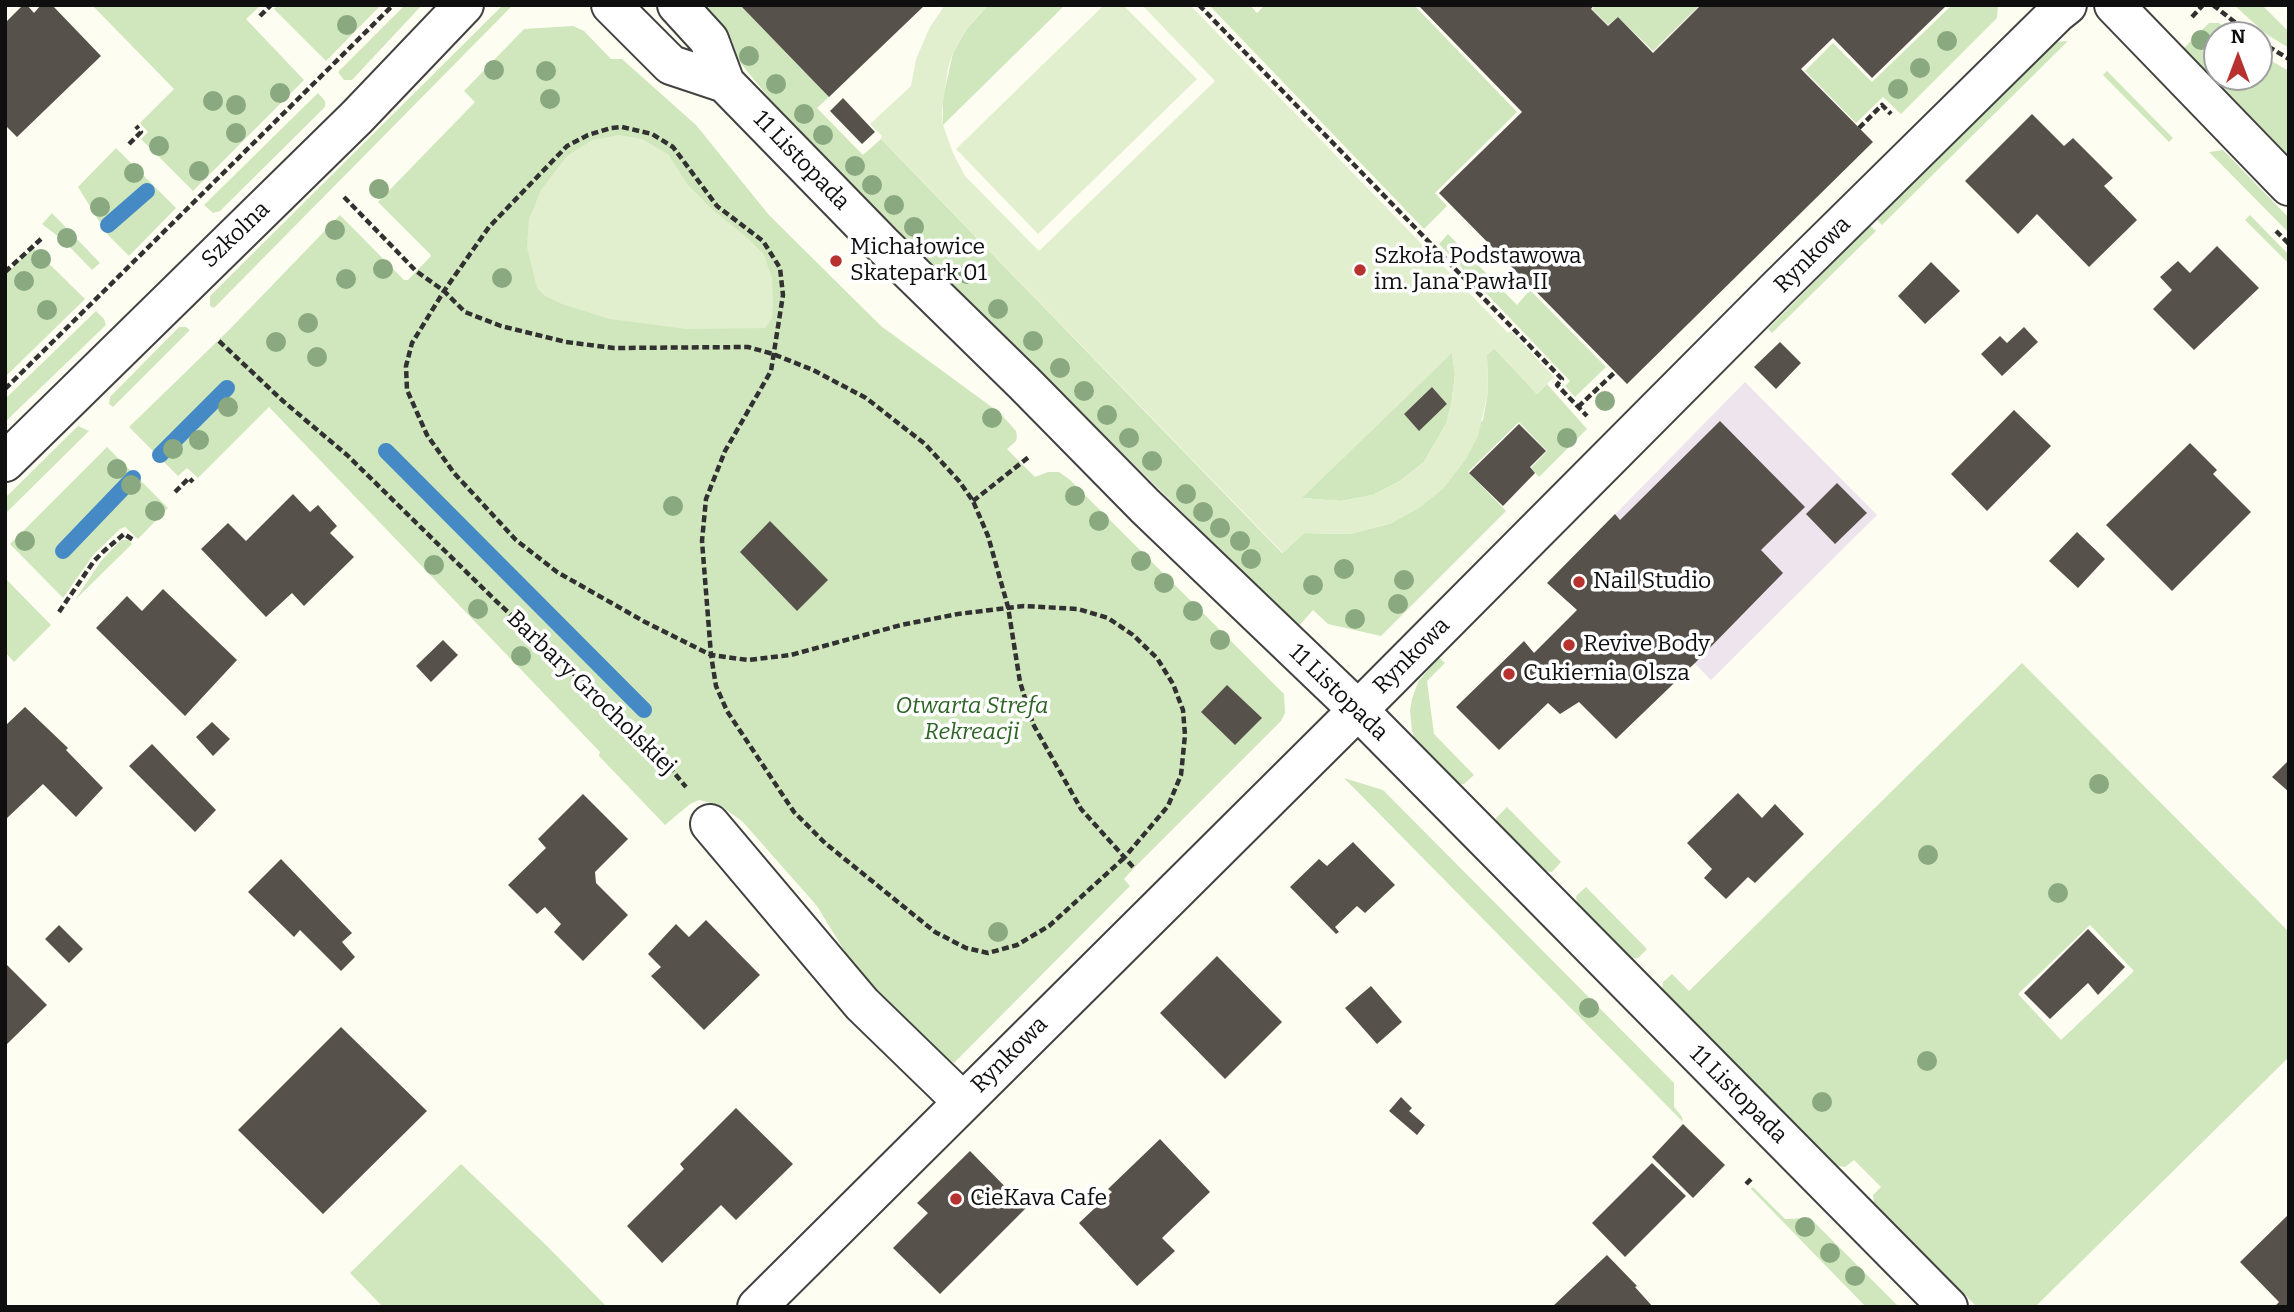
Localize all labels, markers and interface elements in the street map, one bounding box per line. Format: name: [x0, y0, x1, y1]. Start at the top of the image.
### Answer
north arrow: [2203, 21, 2273, 91]
text: N: [2231, 25, 2245, 48]
street label: 11 Listopada: [747, 106, 855, 216]
street label: Szkolna: [196, 196, 276, 274]
street label: Rynkowa: [1769, 211, 1857, 299]
place label: Michałowice Skatepark 01: [850, 234, 987, 288]
place label: Szkoła Podstawowa im. Jana Pawła II: [1374, 243, 1582, 297]
marker: Michałowice Skatepark 01: [828, 253, 844, 269]
marker: Szkoła Podstawowa im. Jana Pawła II: [1352, 262, 1368, 278]
place label: Nail Studio: [1593, 568, 1711, 596]
marker: Nail Studio: [1571, 574, 1587, 590]
street label: Barbary Grocholskiej: [501, 605, 681, 781]
street label: Rynkowa: [1368, 612, 1456, 700]
place label: Revive Body: [1583, 631, 1710, 659]
marker: Revive Body: [1561, 637, 1577, 653]
street label: 11 Listopada: [1283, 639, 1393, 747]
place label: Cukiernia Olsza: [1523, 660, 1690, 688]
marker: Cukiernia Olsza: [1501, 666, 1517, 682]
park label: Otwarta Strefa Rekreacji: [896, 693, 1048, 747]
street label: Rynkowa: [966, 1011, 1054, 1099]
street label: 11 Listopada: [1683, 1040, 1793, 1150]
place label: CieKava Cafe: [970, 1185, 1107, 1213]
marker: CieKava Cafe: [948, 1191, 964, 1207]

